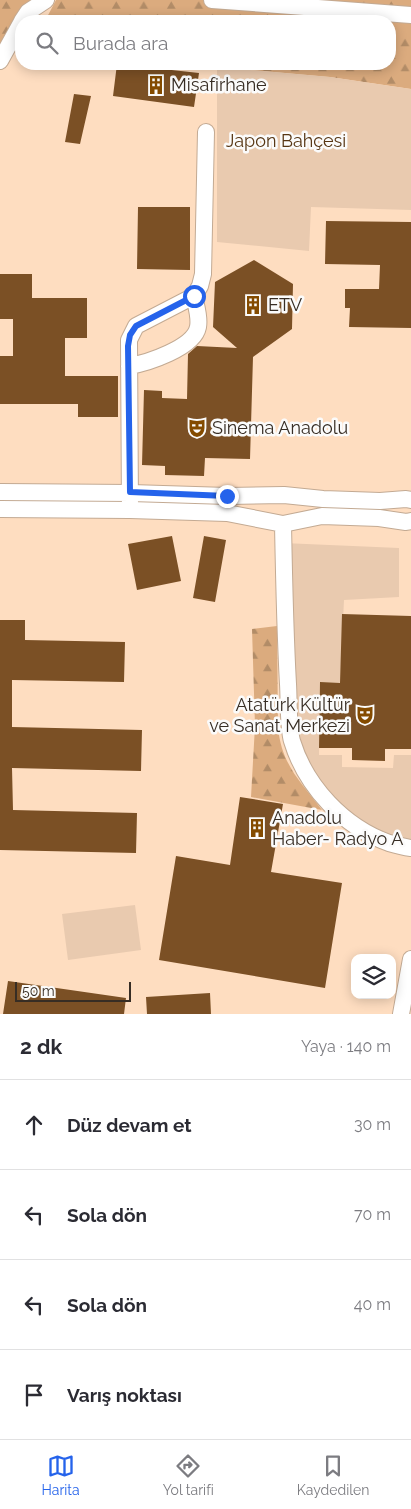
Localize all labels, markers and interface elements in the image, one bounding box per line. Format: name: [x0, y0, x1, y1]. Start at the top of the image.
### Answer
search box: [15, 15, 396, 70]
icon: search: [33, 29, 61, 57]
text: Burada ara: [73, 32, 168, 54]
building icon: Misafirhane: [145, 74, 167, 96]
place label: Misafirhane: [171, 74, 267, 95]
park label: Japon Bahçesi: [226, 130, 346, 151]
route start: [183, 285, 206, 308]
building icon: ETV: [242, 294, 264, 316]
place label: ETV: [268, 294, 302, 315]
theatre icon: Sinema Anadolu: [186, 417, 208, 439]
place label: Sinema Anadolu: [212, 417, 348, 438]
route end: [216, 485, 239, 508]
place label: Atatürk Kültür ve Sanat Merkezi: [209, 694, 351, 736]
theatre icon: Atatürk Kültür ve Sanat Merkezi: [354, 704, 376, 726]
place label: Anadolu Haber- Radyo A: [272, 807, 403, 849]
building icon: Anadolu Haber- Radyo A: [246, 817, 268, 839]
map controls: [351, 954, 396, 999]
button: layers: [351, 954, 396, 999]
scale bar: [15, 979, 131, 1002]
text: 50 m: [22, 983, 55, 999]
text: 2 dk: [20, 1034, 62, 1059]
text: Yaya · 140 m: [301, 1037, 391, 1056]
icon: ahead: [20, 1111, 48, 1139]
text: Düz devam et: [67, 1114, 192, 1136]
text: 30 m: [354, 1115, 391, 1134]
icon: left: [20, 1201, 48, 1229]
text: Sola dön: [67, 1204, 147, 1226]
text: 70 m: [354, 1205, 391, 1224]
icon: left: [20, 1291, 48, 1319]
text: Sola dön: [67, 1294, 147, 1316]
text: 40 m: [354, 1295, 391, 1314]
icon: arrive: [20, 1381, 48, 1409]
text: Varış noktası: [67, 1384, 182, 1406]
tab: Harita: [42, 1452, 80, 1498]
tab: Yol tarifi: [163, 1452, 214, 1498]
tab: Kaydedilen: [297, 1452, 369, 1498]

